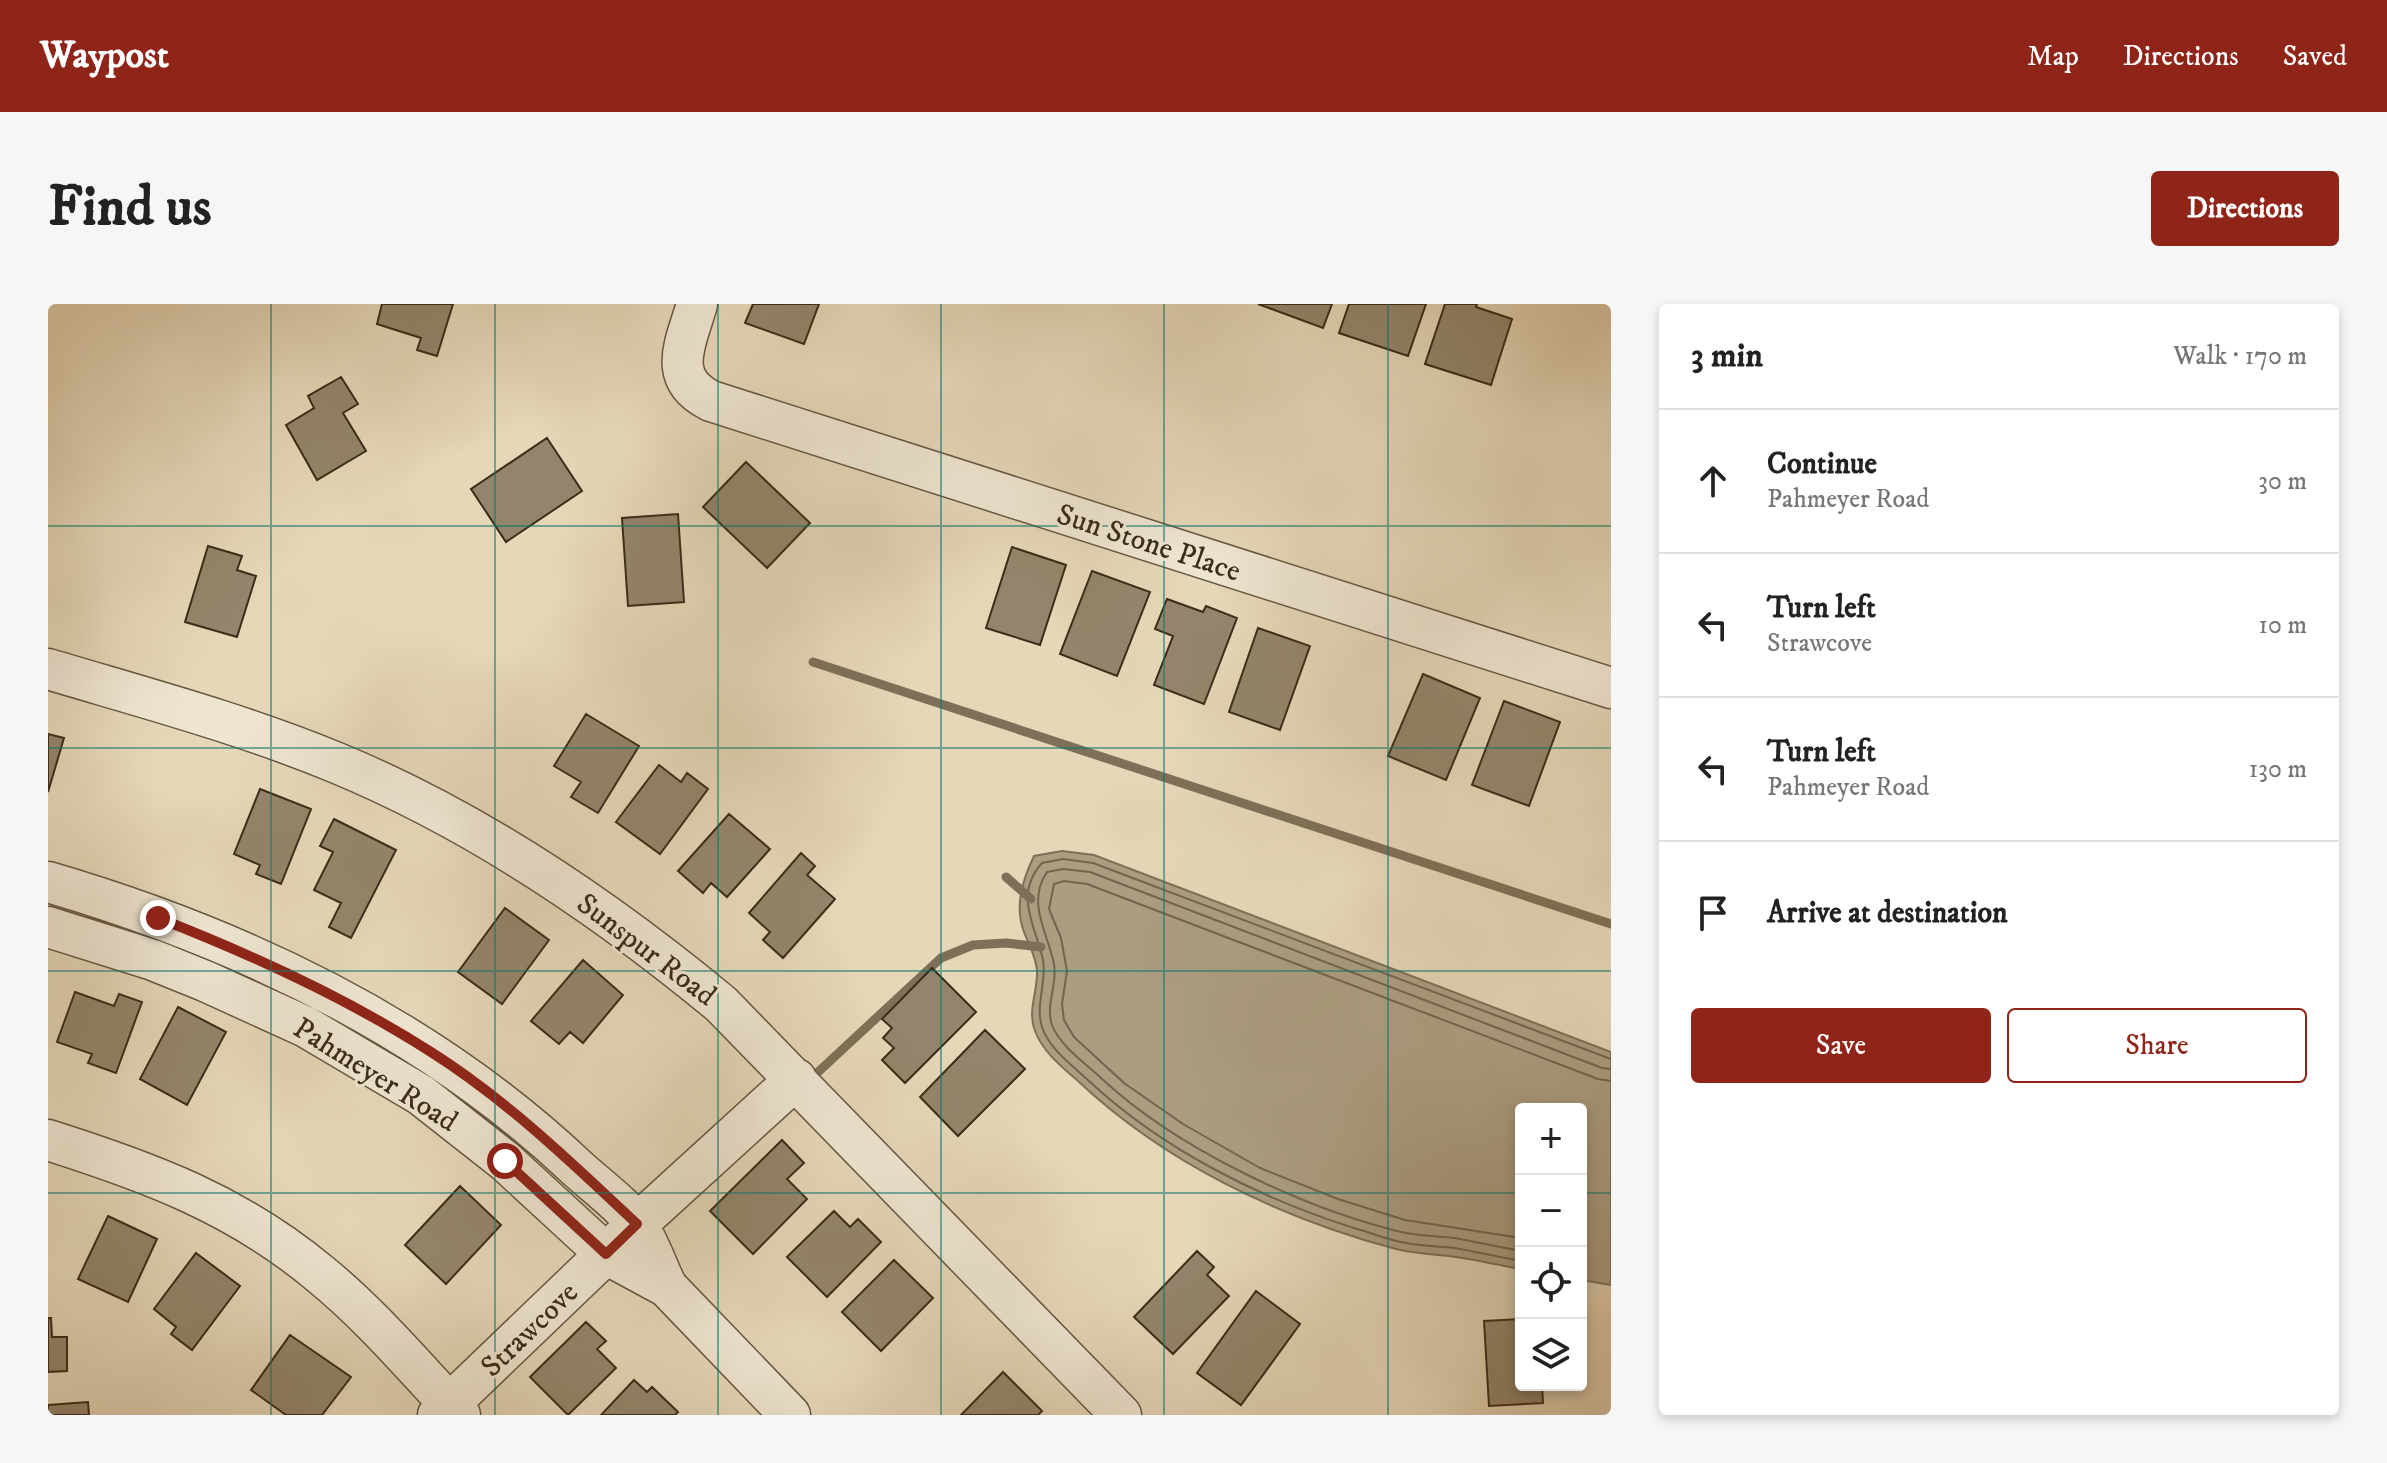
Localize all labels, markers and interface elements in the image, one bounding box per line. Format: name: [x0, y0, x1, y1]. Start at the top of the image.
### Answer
text: Waypost: [40, 32, 169, 80]
text: Map: [2027, 39, 2079, 74]
text: Directions: [2123, 39, 2239, 74]
text: Saved: [2283, 39, 2347, 74]
button: Directions: [2151, 171, 2339, 246]
text: Find us: [48, 173, 212, 243]
text: 3 min: [1691, 335, 1763, 377]
text: Walk · 170 m: [2173, 340, 2307, 373]
text: Continue: [1767, 446, 1877, 483]
icon: ahead: [1691, 459, 1735, 503]
text: 30 m: [2258, 465, 2307, 498]
text: Pahmeyer Road: [1767, 483, 1929, 516]
street label: Sun Stone Place: [1052, 496, 1245, 591]
text: Turn left: [1767, 590, 1876, 627]
icon: left: [1691, 603, 1735, 647]
text: 10 m: [2258, 609, 2307, 642]
text: Strawcove: [1767, 627, 1872, 660]
text: Turn left: [1767, 734, 1876, 771]
icon: left: [1691, 747, 1735, 791]
text: 130 m: [2249, 753, 2307, 786]
text: Pahmeyer Road: [1767, 771, 1929, 804]
street label: Sunspur Road: [569, 886, 723, 1015]
icon: arrive: [1691, 891, 1735, 935]
text: Arrive at destination: [1767, 895, 2008, 932]
route end: [140, 900, 176, 936]
button: Save: [1691, 1008, 1991, 1083]
button: Share: [2007, 1008, 2307, 1083]
street label: Pahmeyer Road: [286, 1010, 464, 1141]
map controls: [1515, 1103, 1587, 1391]
button: +: [1515, 1103, 1587, 1175]
route start: [487, 1143, 523, 1179]
button: −: [1515, 1175, 1587, 1247]
button: locate: [1515, 1247, 1587, 1319]
street label: Strawcove: [474, 1275, 587, 1386]
button: layers: [1515, 1319, 1587, 1391]

